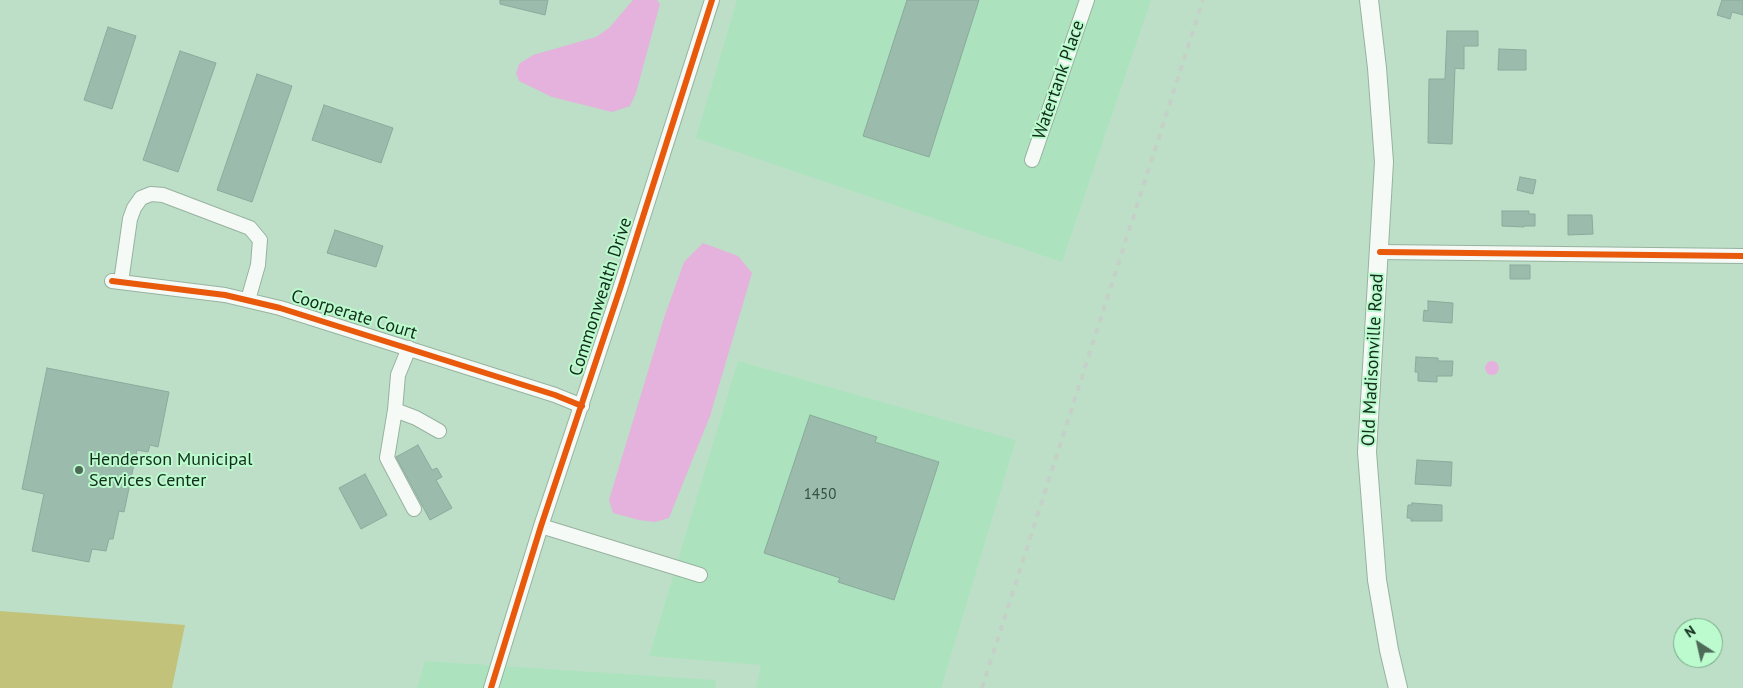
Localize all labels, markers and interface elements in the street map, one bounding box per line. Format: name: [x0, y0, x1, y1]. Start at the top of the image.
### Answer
street label: Watertank Place: [1029, 18, 1089, 142]
street label: Commonwealth Drive: [565, 215, 637, 379]
street label: Old Madisonville Road: [1358, 273, 1388, 447]
street label: Coorperate Court: [288, 286, 420, 344]
place label: Henderson Municipal Services Center: [89, 449, 252, 492]
marker: Henderson Municipal Services Center: [73, 464, 85, 476]
house number: 1450: [804, 486, 836, 504]
north arrow: [1673, 618, 1723, 668]
text: N: [1681, 622, 1699, 642]

